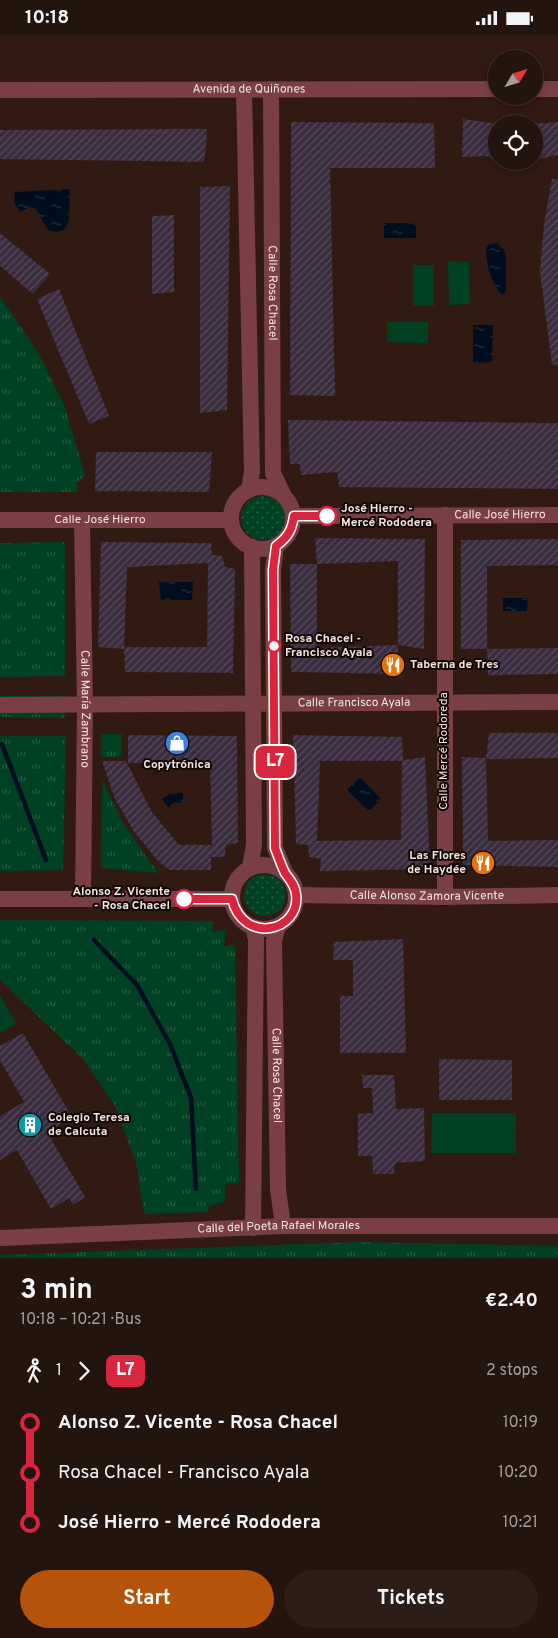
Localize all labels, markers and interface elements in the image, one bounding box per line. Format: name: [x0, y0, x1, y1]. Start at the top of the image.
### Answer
text: 10:18: [25, 6, 69, 30]
north arrow: [488, 50, 542, 105]
map controls: [488, 50, 543, 170]
street label: Avenida de Quiñones: [193, 81, 305, 98]
button: locate: [488, 115, 543, 170]
street label: Calle Rosa Chacel: [264, 245, 280, 341]
place label: José Hierro - Mercé Rododera: [341, 501, 432, 531]
marker: José Hierro - Mercé Rododera: [317, 506, 337, 526]
street label: Calle José Hierro: [454, 507, 546, 523]
street label: Calle José Hierro: [54, 512, 146, 528]
place label: Rosa Chacel - Francisco Ayala: [285, 631, 373, 661]
marker: Rosa Chacel - Francisco Ayala: [267, 639, 281, 653]
street label: Calle María Zambrano: [76, 650, 93, 768]
restaurant icon: Taberna de Tres: [380, 652, 406, 678]
place label: Taberna de Tres: [410, 657, 499, 673]
street label: Calle Mercé Rodoreda: [436, 692, 452, 810]
street label: Calle Francisco Ayala: [298, 695, 410, 711]
shop icon: Copytrónica: [164, 730, 190, 756]
line badge: L7: [252, 746, 298, 778]
text: L7: [266, 750, 284, 773]
place label: Copytrónica: [143, 757, 211, 773]
place label: Las Flores de Haydée: [407, 848, 466, 878]
restaurant icon: Las Flores de Haydée: [470, 850, 496, 876]
place label: Alonso Z. Vicente - Rosa Chacel: [72, 884, 170, 914]
street label: Calle Alonso Zamora Vicente: [350, 888, 504, 905]
marker: Alonso Z. Vicente - Rosa Chacel: [174, 889, 194, 909]
street label: Calle Rosa Chacel: [267, 1028, 285, 1123]
place label: Colegio Teresa de Calcuta: [48, 1110, 130, 1140]
building icon: Colegio Teresa de Calcuta: [17, 1112, 43, 1138]
street label: Calle del Poeta Rafael Morales: [197, 1218, 360, 1238]
text: 3 min: [20, 1273, 93, 1309]
text: €2.40: [485, 1289, 538, 1313]
text: 10:18 – 10:21 · Bus: [20, 1310, 141, 1330]
icon: walk: [20, 1357, 48, 1385]
icon: forward: [70, 1357, 98, 1385]
text: L7: [116, 1359, 135, 1382]
text: 1: [56, 1361, 62, 1381]
text: 2 stops: [486, 1361, 538, 1381]
text: Alonso Z. Vicente - Rosa Chacel: [58, 1411, 338, 1435]
text: 10:19: [503, 1413, 538, 1433]
text: Rosa Chacel - Francisco Ayala: [58, 1461, 310, 1485]
text: 10:20: [498, 1463, 538, 1483]
text: José Hierro - Mercé Rododera: [58, 1511, 321, 1535]
text: 10:21: [502, 1513, 538, 1533]
button: Start: [20, 1570, 274, 1628]
button: Tickets: [284, 1570, 538, 1628]

